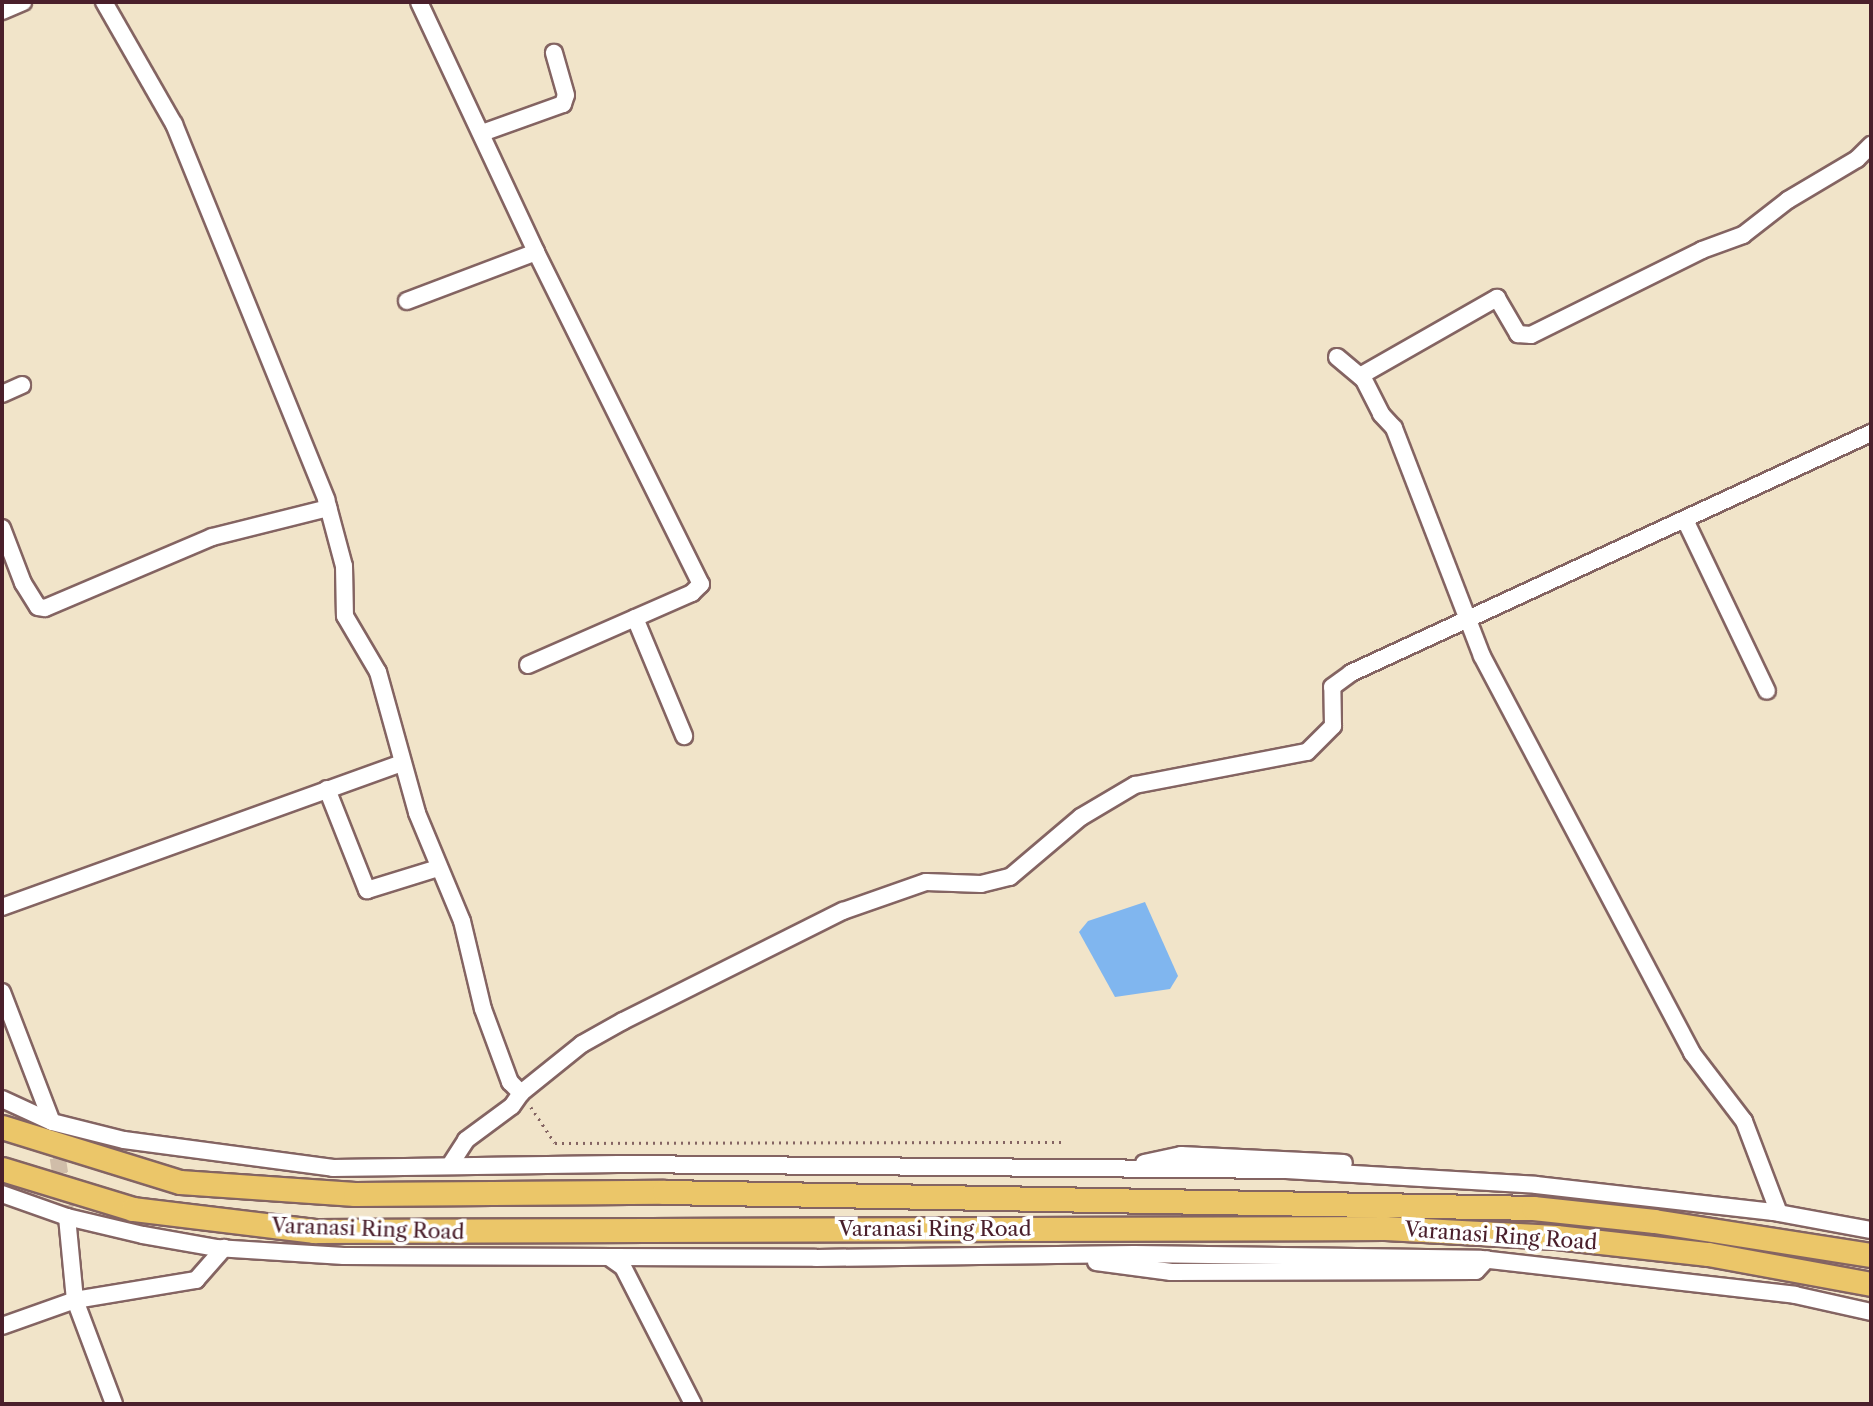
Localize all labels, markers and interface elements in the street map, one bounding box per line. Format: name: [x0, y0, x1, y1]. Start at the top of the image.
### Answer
street label: Varanasi Ring Road: [271, 1213, 465, 1245]
street label: Varanasi Ring Road: [839, 1216, 1031, 1242]
street label: Varanasi Ring Road: [1404, 1217, 1598, 1255]

